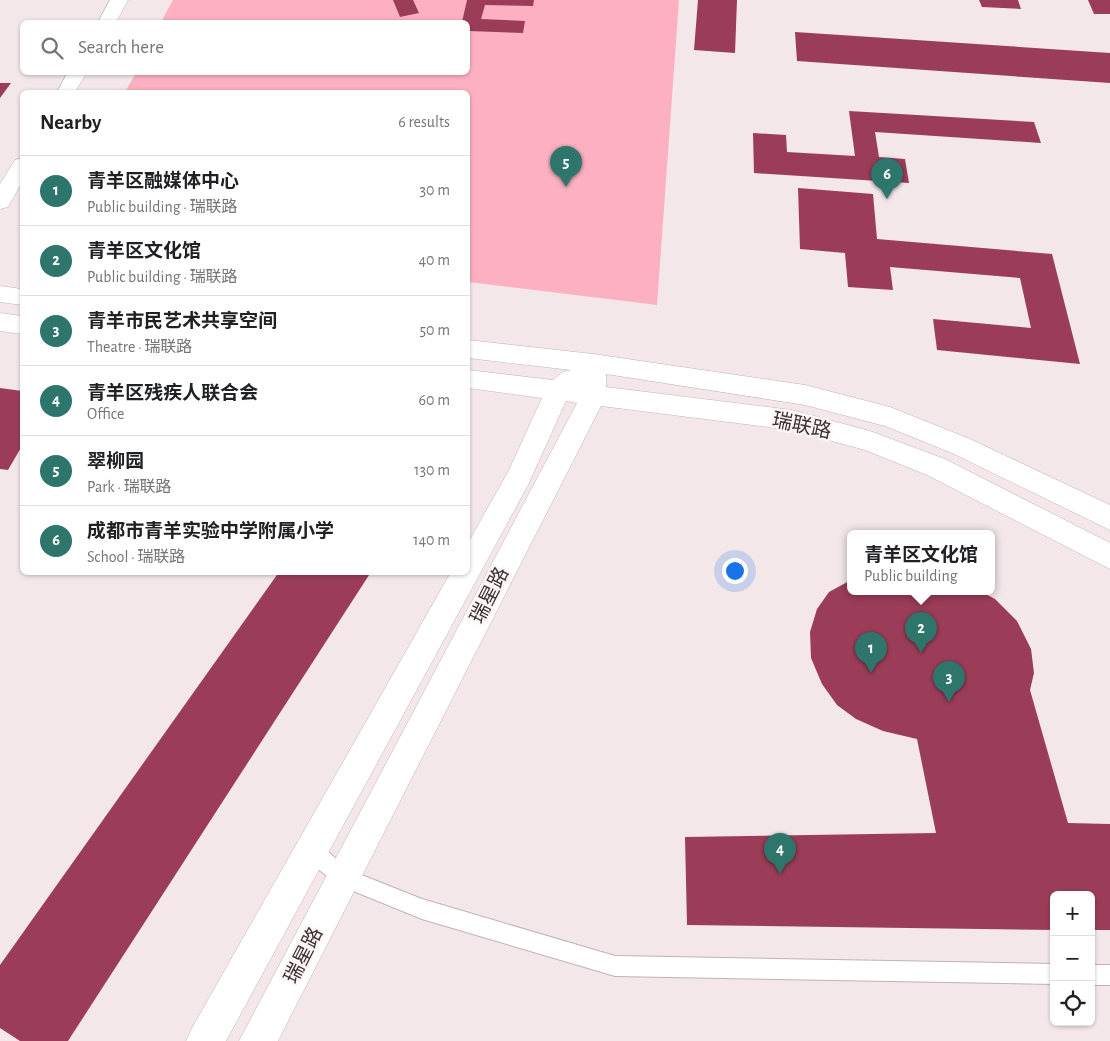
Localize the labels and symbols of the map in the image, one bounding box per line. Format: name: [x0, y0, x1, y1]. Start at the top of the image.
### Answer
pin: 5: [550, 146, 582, 187]
pin: 6: [871, 158, 903, 199]
street label: 瑞联路: [770, 409, 833, 442]
your location: [722, 558, 748, 584]
street label: 瑞星路: [466, 564, 512, 627]
pin: 2: [905, 612, 937, 653]
pin: 1: [855, 632, 887, 673]
pin: 3: [933, 661, 965, 702]
pin: 4: [764, 833, 796, 874]
street label: 瑞星路: [280, 924, 326, 987]

